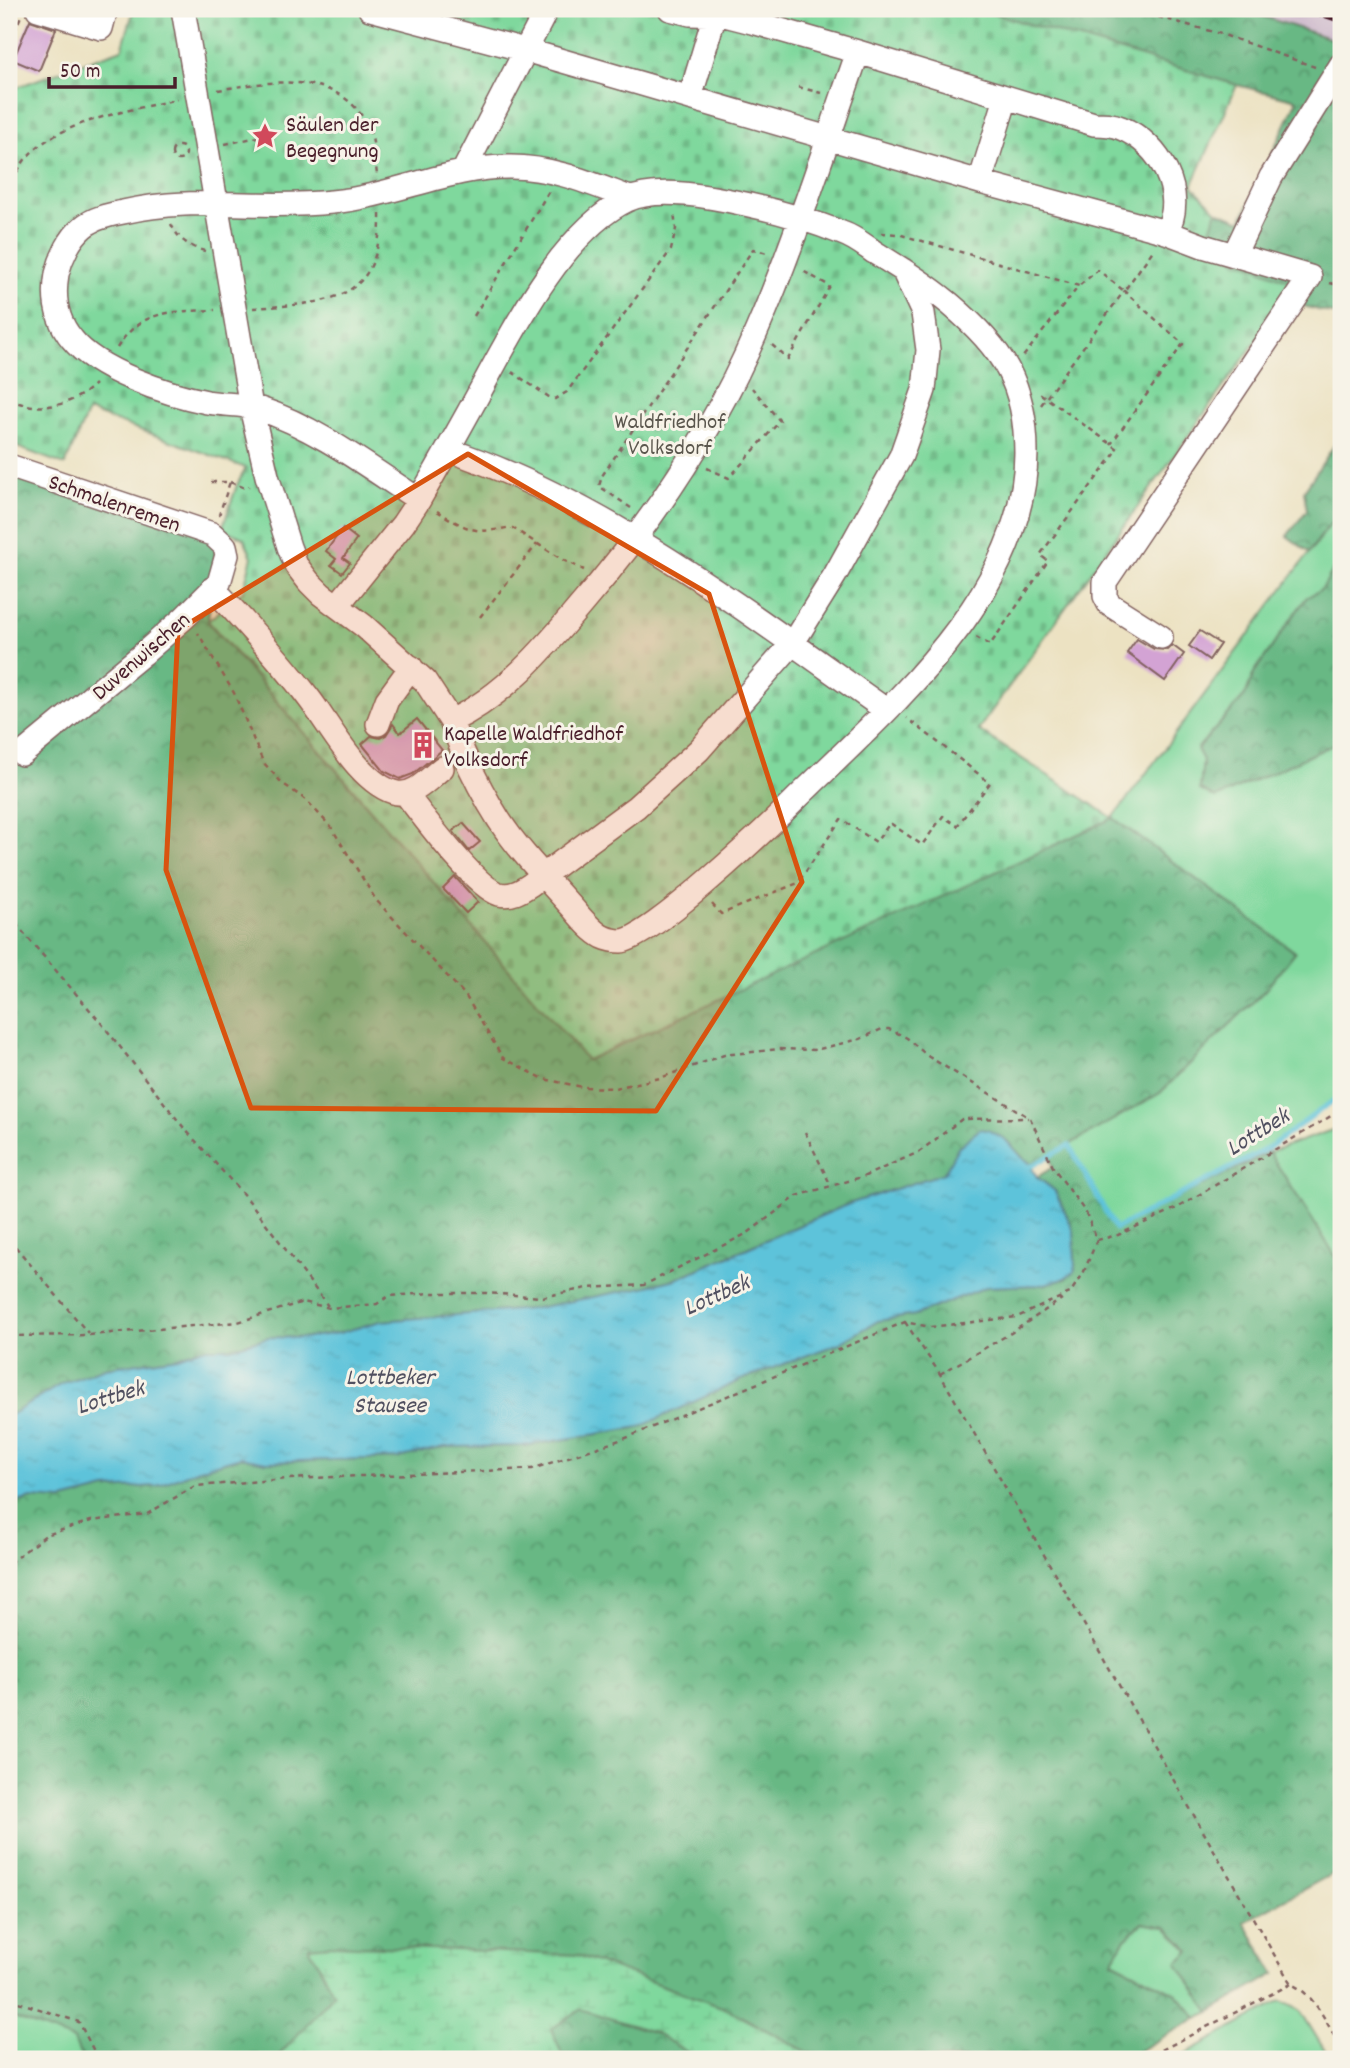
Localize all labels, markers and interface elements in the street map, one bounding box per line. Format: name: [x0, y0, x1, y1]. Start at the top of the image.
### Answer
scale bar: [49, 46, 175, 90]
text: 50 m: [60, 58, 100, 88]
place label: Säulen der Begegnung: [286, 110, 379, 169]
place icon: Säulen der Begegnung: [250, 121, 280, 151]
park label: Waldfriedhof Volksdorf: [615, 407, 726, 466]
street label: Schmalenremen: [43, 467, 184, 543]
street label: Duvenwischen: [86, 605, 199, 710]
place label: Kapelle Waldfriedhof Volksdorf: [444, 719, 624, 778]
building icon: Kapelle Waldfriedhof Volksdorf: [408, 730, 438, 760]
water label: Lottbek: [1220, 1100, 1299, 1166]
water label: Lottbek: [679, 1266, 758, 1326]
water label: Lottbeker Stausee: [346, 1362, 437, 1424]
water label: Lottbek: [73, 1372, 151, 1425]

